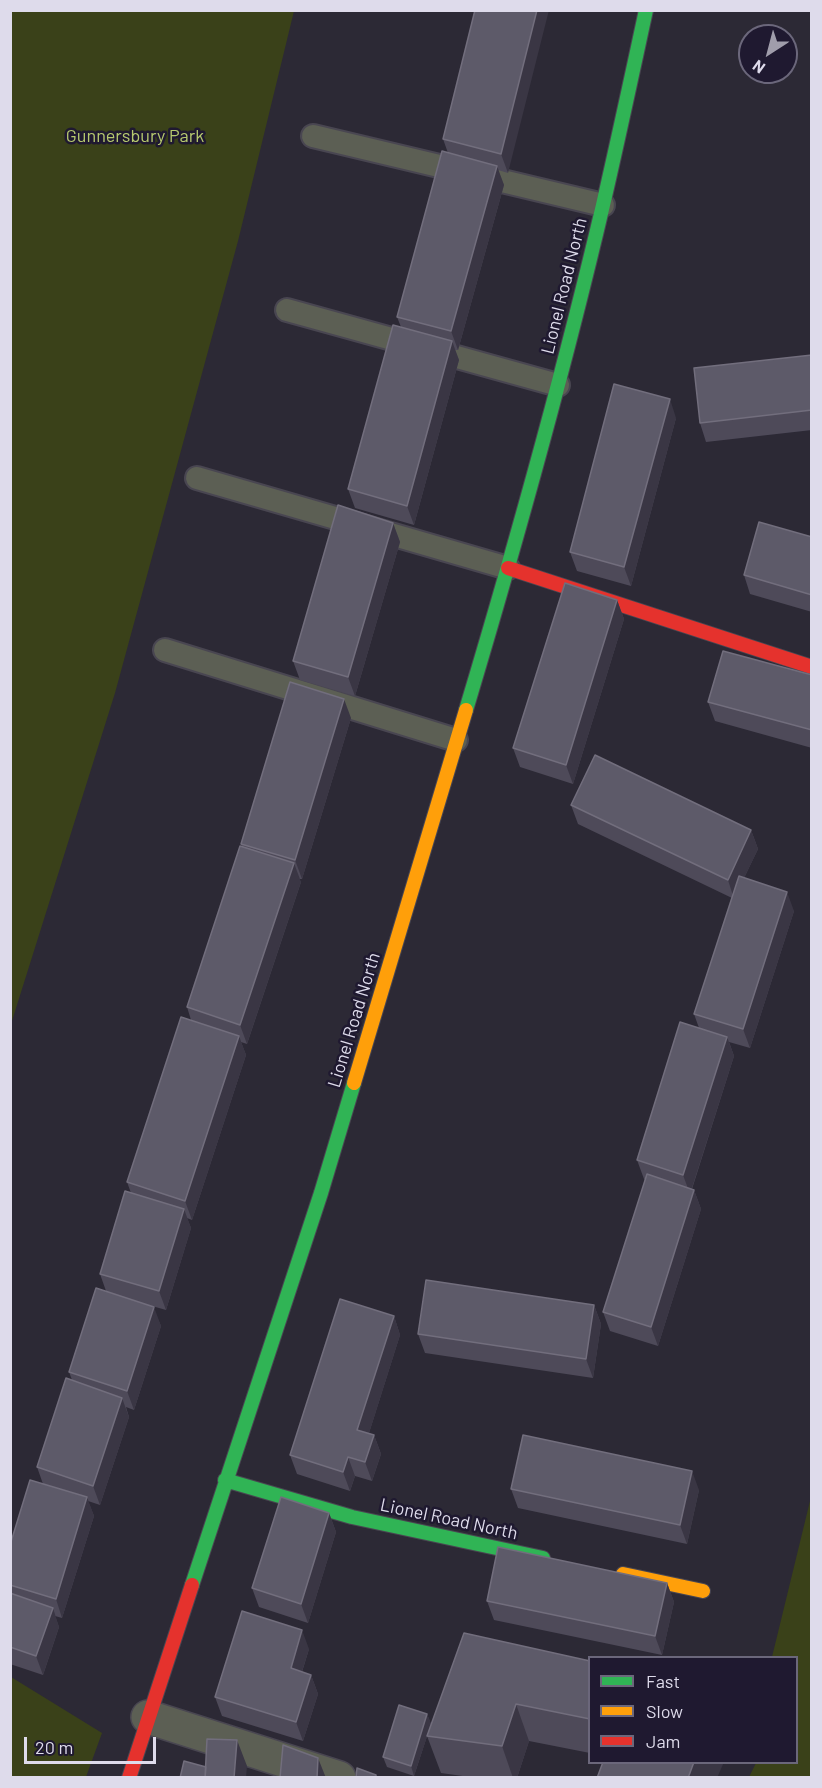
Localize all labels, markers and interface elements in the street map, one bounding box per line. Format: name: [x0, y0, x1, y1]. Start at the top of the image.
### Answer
north arrow: [738, 24, 798, 84]
text: N: [748, 57, 768, 78]
park label: Gunnersbury Park: [66, 125, 204, 147]
street label: Lionel Road North: [537, 215, 591, 357]
street label: Lionel Road North: [323, 950, 385, 1090]
street label: Lionel Road North: [378, 1494, 520, 1544]
legend: [588, 1656, 798, 1764]
text: Fast: [646, 1670, 680, 1692]
text: Slow: [646, 1700, 683, 1722]
scale bar: [27, 1725, 159, 1763]
text: Jam: [646, 1730, 680, 1752]
text: 20 m: [35, 1736, 73, 1758]

